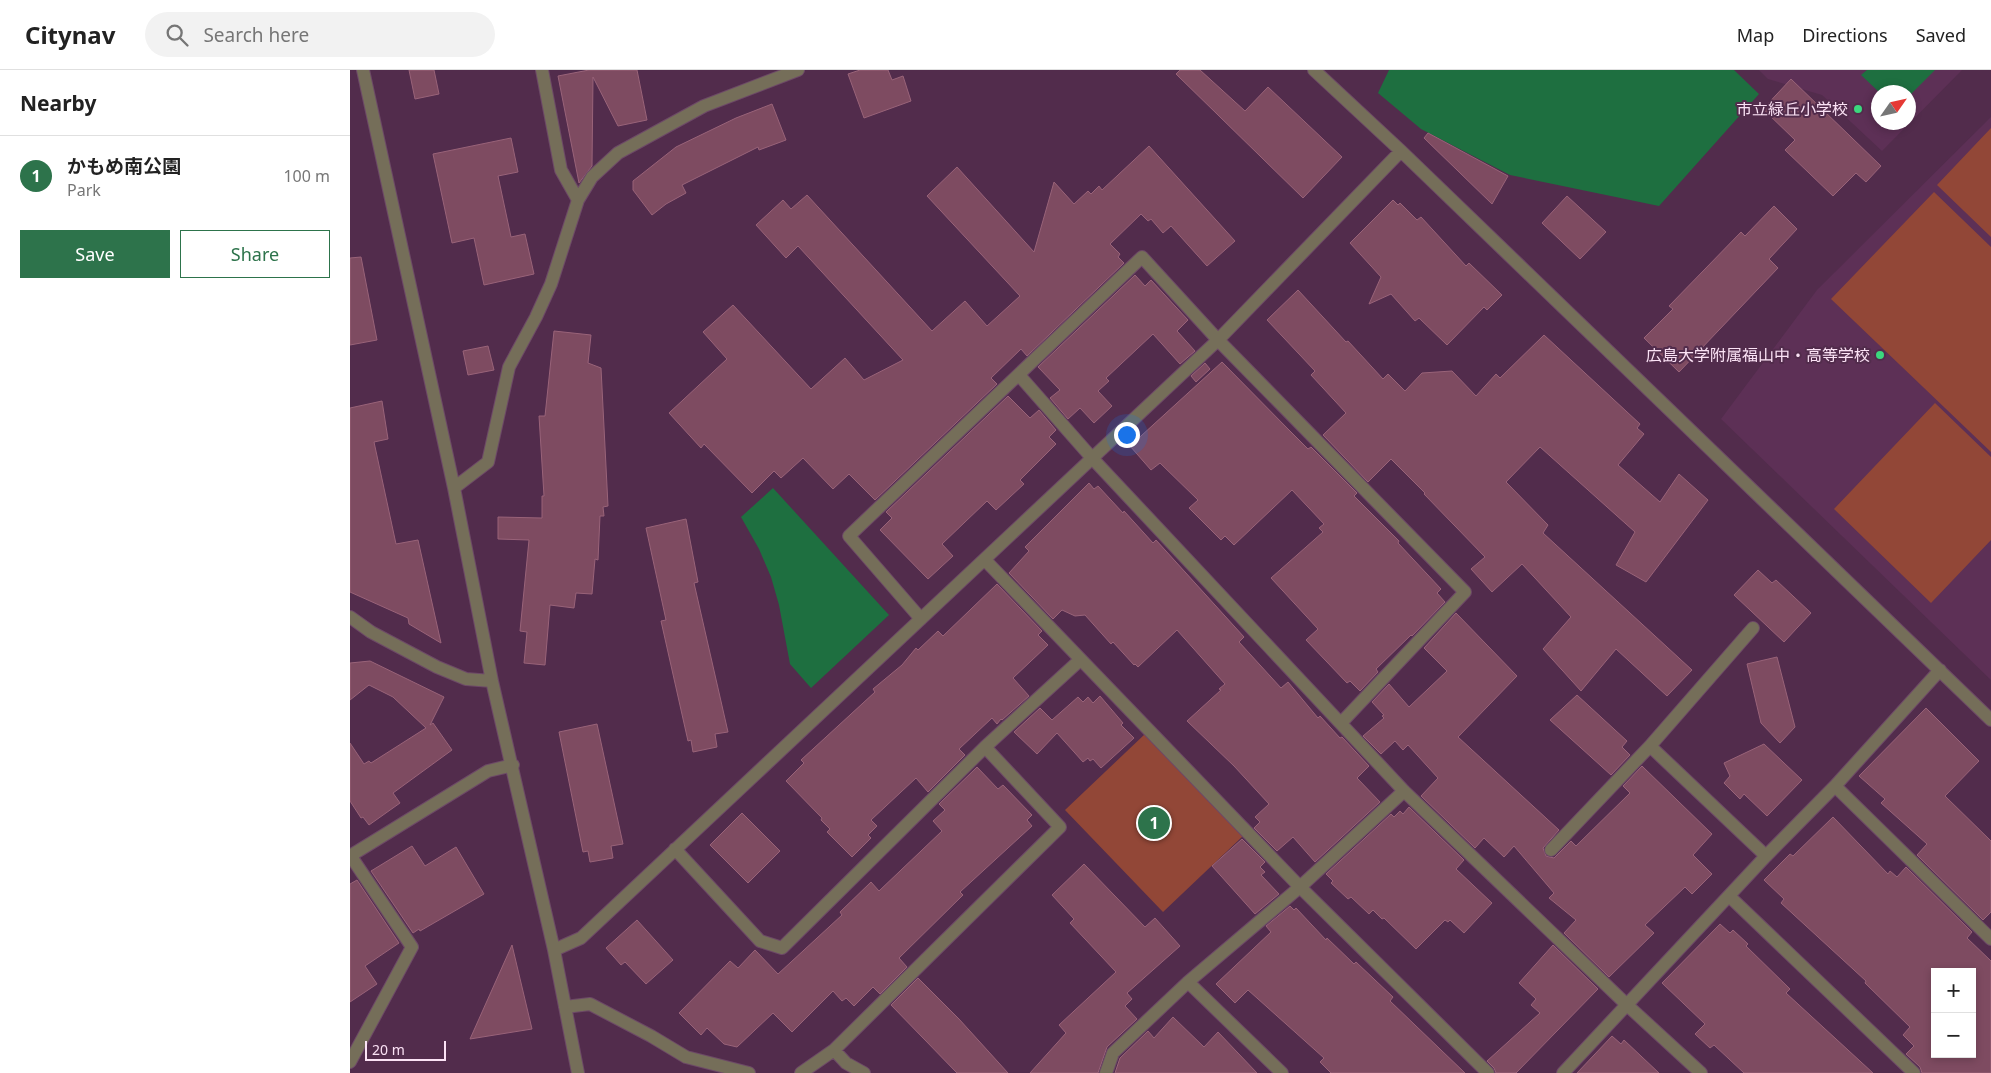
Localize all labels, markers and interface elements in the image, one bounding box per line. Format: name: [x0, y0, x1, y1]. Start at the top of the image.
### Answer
search box: [145, 12, 495, 57]
text: Citynav: [25, 18, 115, 51]
icon: search: [163, 21, 191, 49]
text: Search here: [203, 22, 309, 48]
text: Map: [1737, 23, 1774, 47]
text: Directions: [1802, 23, 1888, 47]
text: Saved: [1916, 23, 1966, 47]
north arrow: [1871, 85, 1916, 130]
text: Nearby: [20, 89, 96, 117]
place label: 市立緑丘小学校: [1736, 98, 1848, 120]
marker: 市立緑丘小学校: [1852, 103, 1864, 115]
text: かもめ南公園: [67, 153, 181, 179]
text: 1: [31, 165, 41, 187]
text: 100 m: [283, 165, 330, 187]
text: Park: [67, 179, 101, 201]
button: Save: [20, 230, 170, 278]
button: Share: [180, 230, 330, 278]
place label: 広島大学附属福山中・高等学校: [1646, 344, 1870, 366]
marker: 広島大学附属福山中・高等学校: [1874, 349, 1886, 361]
your location: [1114, 422, 1140, 448]
pin: 1: [1138, 804, 1170, 842]
map controls: [1931, 968, 1976, 1058]
button: +: [1931, 968, 1976, 1013]
button: −: [1931, 1013, 1976, 1058]
scale bar: [365, 1038, 446, 1061]
text: 20 m: [372, 1040, 405, 1059]

